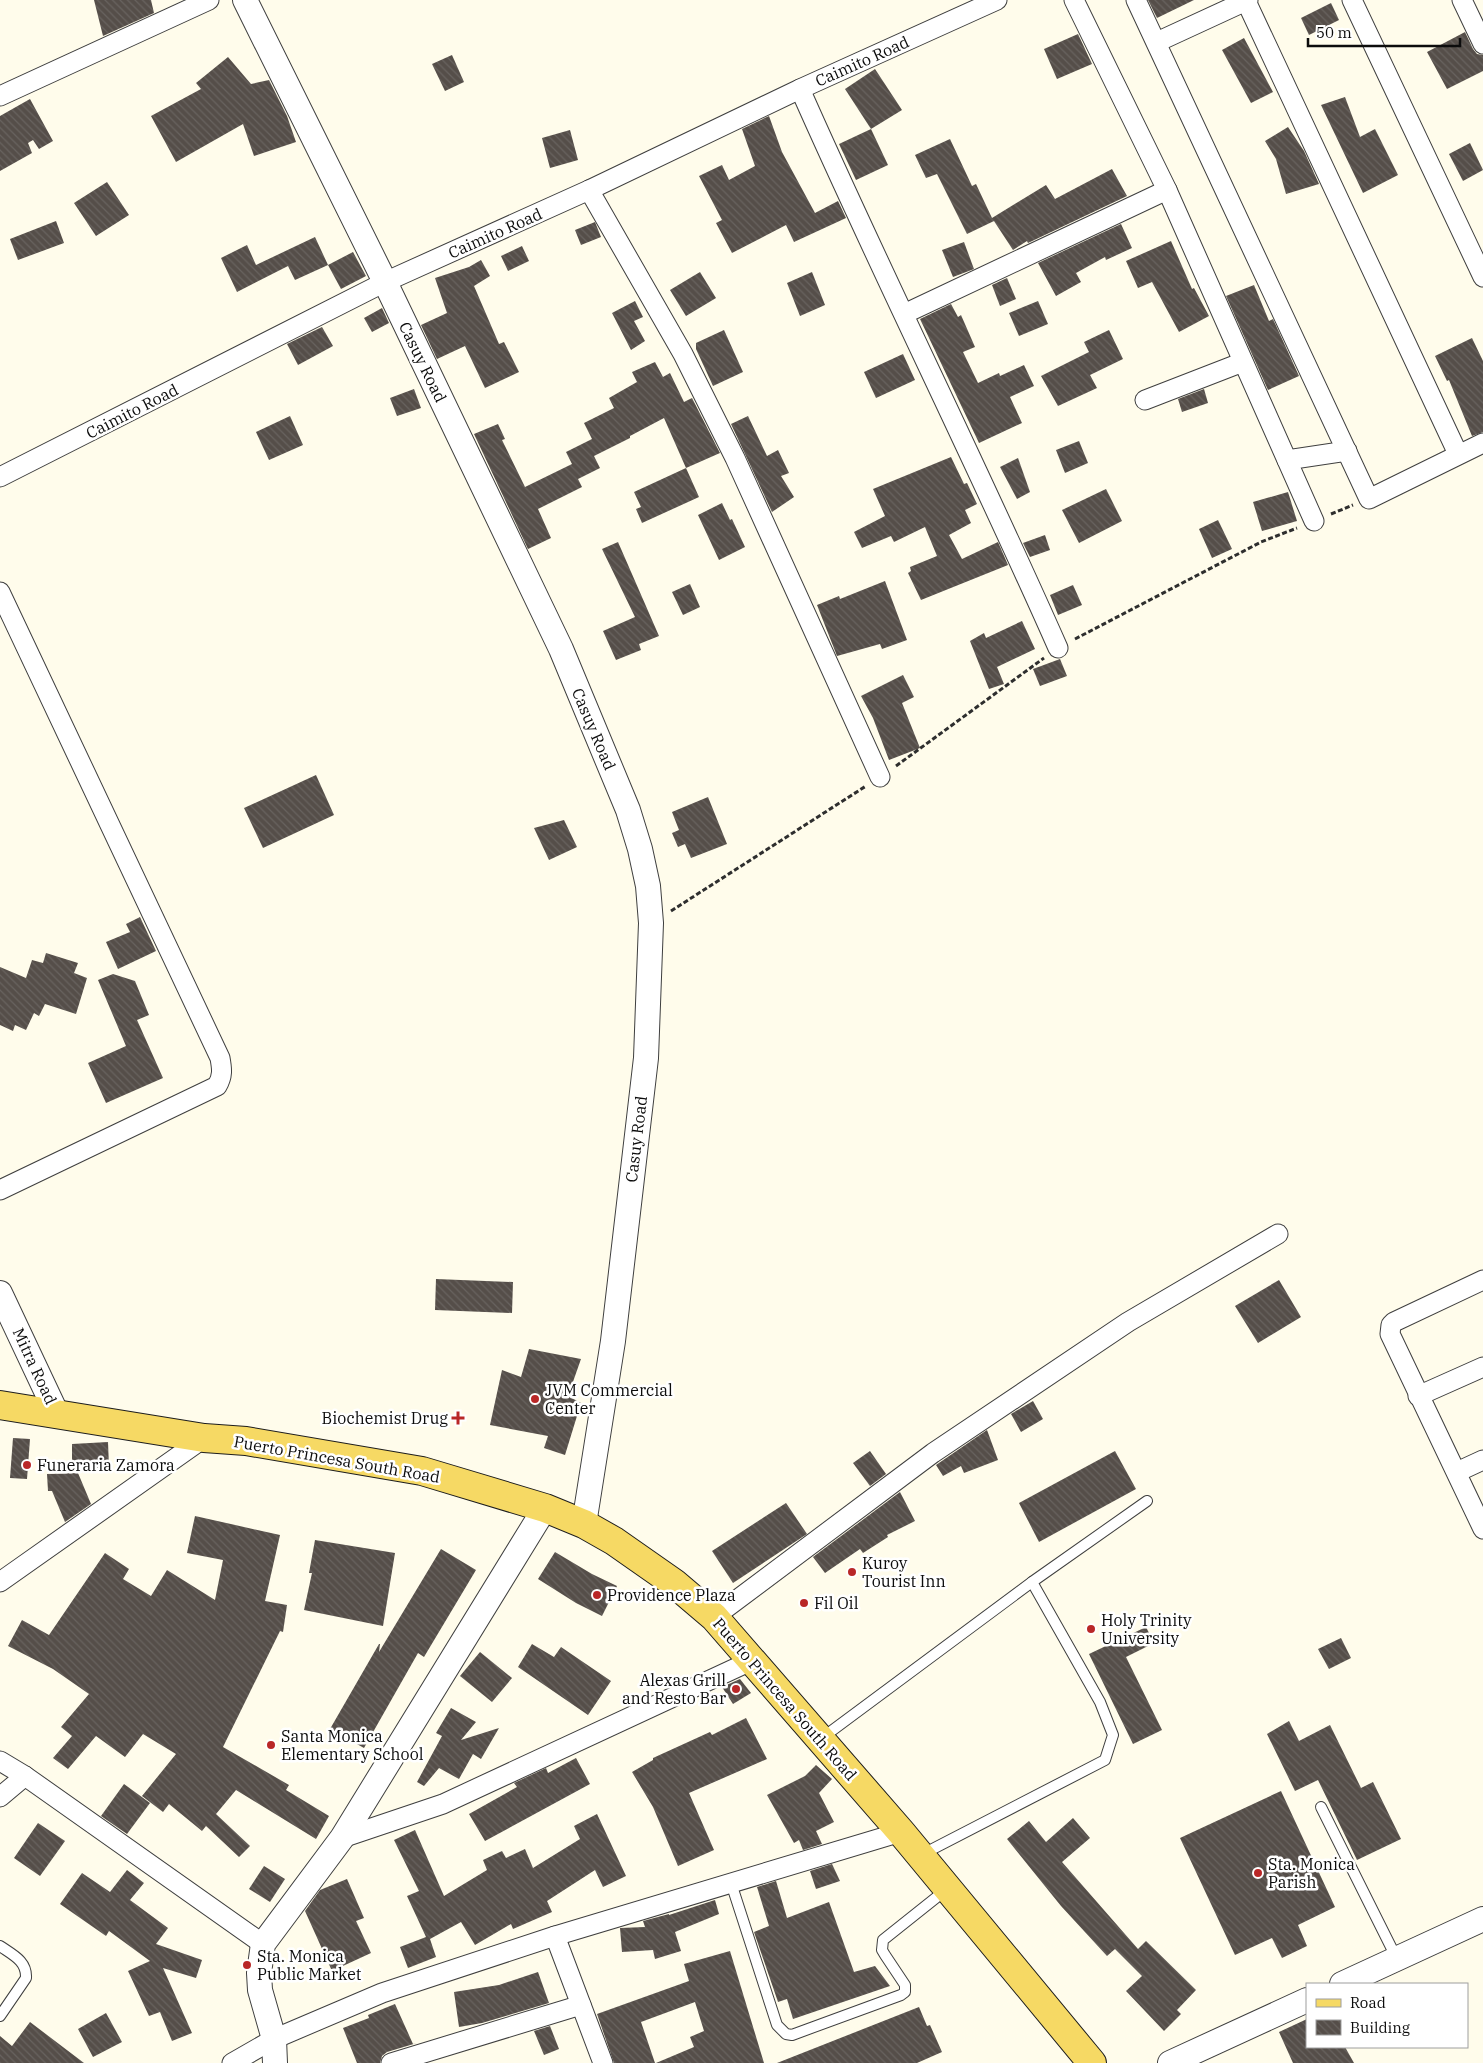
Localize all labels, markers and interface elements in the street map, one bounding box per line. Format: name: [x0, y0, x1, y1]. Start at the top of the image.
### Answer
scale bar: [1308, 15, 1460, 47]
text: 50 m: [1316, 23, 1352, 42]
street label: Caimito Road: [812, 31, 912, 91]
street label: Caimito Road: [445, 203, 545, 263]
street label: Casuy Road: [395, 318, 451, 406]
street label: Caimito Road: [83, 379, 182, 443]
street label: Casuy Road: [568, 685, 620, 773]
street label: Casuy Road: [621, 1094, 651, 1183]
street label: Mitra Road: [9, 1324, 62, 1408]
place label: JVM Commercial Center: [545, 1380, 673, 1418]
marker: JVM Commercial Center: [529, 1393, 541, 1405]
place label: Biochemist Drug: [322, 1408, 448, 1428]
marker: Biochemist Drug: [452, 1412, 464, 1424]
street label: Puerto Princesa South Road: [232, 1431, 442, 1487]
place label: Funeraria Zamora: [37, 1455, 175, 1475]
marker: Funeraria Zamora: [21, 1459, 33, 1471]
place label: Kuroy Tourist Inn: [862, 1553, 946, 1591]
marker: Kuroy Tourist Inn: [846, 1566, 858, 1578]
place label: Providence Plaza: [607, 1585, 736, 1605]
marker: Providence Plaza: [591, 1589, 603, 1601]
place label: Fil Oil: [814, 1593, 859, 1613]
marker: Fil Oil: [798, 1597, 810, 1609]
place label: Holy Trinity University: [1101, 1610, 1192, 1648]
street label: Puerto Princesa South Road: [709, 1614, 861, 1785]
marker: Holy Trinity University: [1085, 1623, 1097, 1635]
place label: Alexas Grill and Resto Bar: [622, 1670, 726, 1708]
marker: Alexas Grill and Resto Bar: [730, 1683, 742, 1695]
place label: Santa Monica Elementary School: [281, 1726, 424, 1764]
marker: Santa Monica Elementary School: [265, 1739, 277, 1751]
place label: Sta. Monica Parish: [1268, 1854, 1355, 1892]
marker: Sta. Monica Parish: [1252, 1867, 1264, 1879]
place label: Sta. Monica Public Market: [257, 1946, 362, 1984]
marker: Sta. Monica Public Market: [241, 1959, 253, 1971]
legend: [1306, 1983, 1468, 2048]
text: Road: [1350, 1993, 1386, 2012]
text: Building: [1350, 2018, 1410, 2037]

